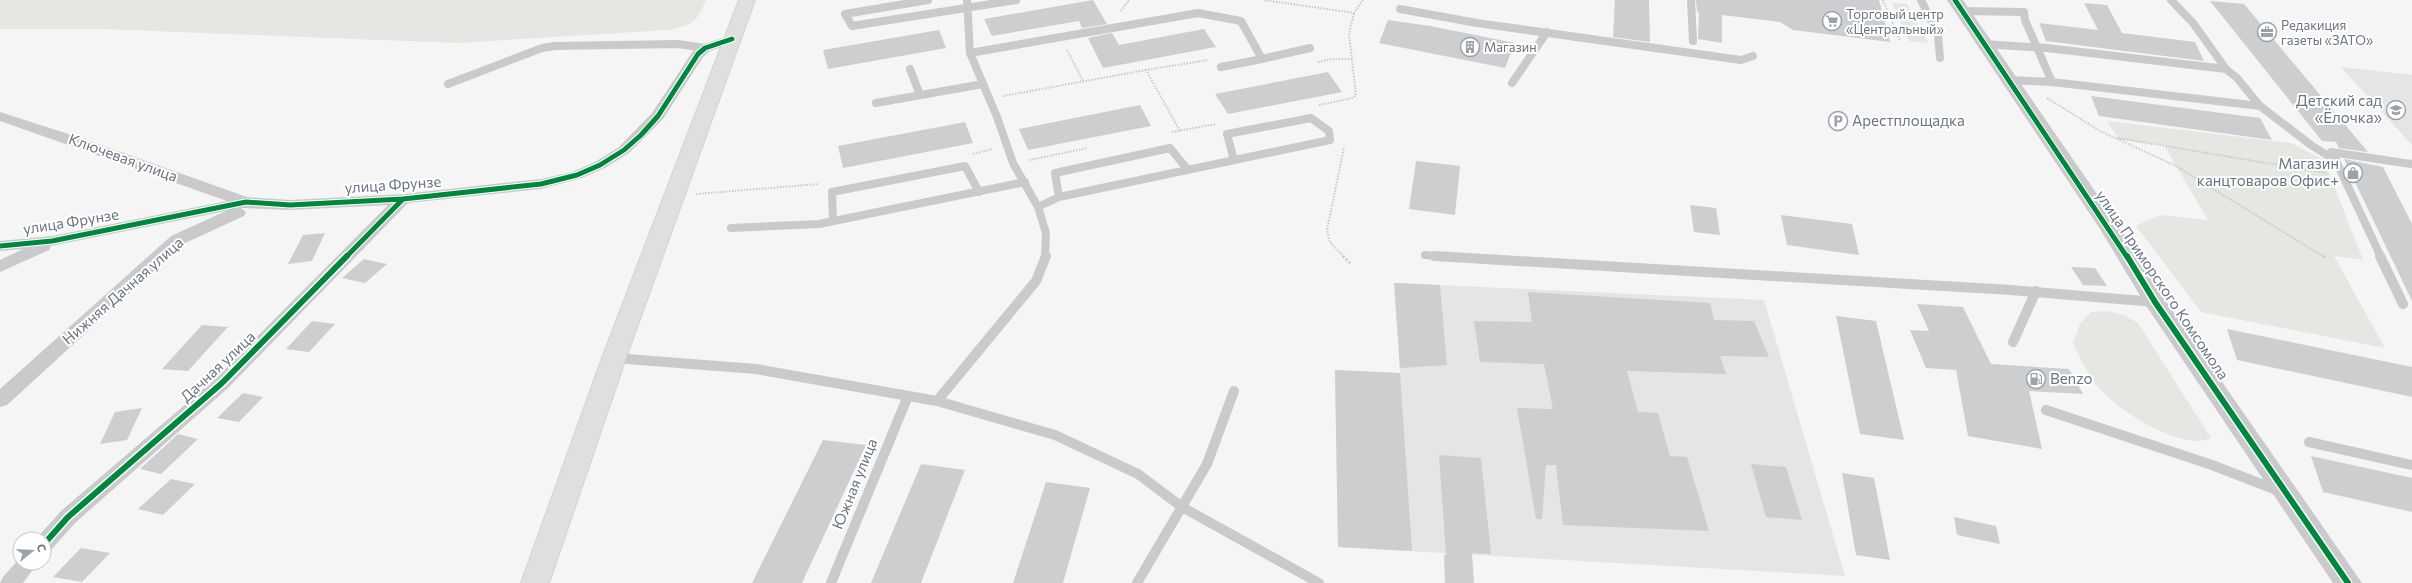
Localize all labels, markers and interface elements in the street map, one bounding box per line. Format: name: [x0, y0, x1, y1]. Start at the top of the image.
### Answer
place label: Торговый центр «Центральный»: [1846, 6, 1944, 37]
supermarket icon: Торговый центр «Центральный»: [1821, 10, 1843, 32]
place label: Редакиция газеты «ЗАТО»: [2281, 17, 2373, 48]
office icon: Редакиция газеты «ЗАТО»: [2256, 21, 2278, 43]
building icon: Магазин: [1459, 36, 1481, 58]
place label: Магазин: [1484, 39, 1537, 55]
place label: Детский сад «Ёлочка»: [2296, 91, 2382, 126]
school or university icon: Детский сад «Ёлочка»: [2385, 99, 2407, 121]
parking icon: Арестплощадка: [1827, 110, 1849, 132]
place label: Арестплощадка: [1852, 111, 1965, 129]
street label: Ключевая улица: [67, 129, 180, 185]
place label: Магазин канцтоваров Офис+: [2197, 154, 2339, 189]
shop icon: Магазин канцтоваров Офис+: [2342, 162, 2364, 184]
street label: улица Фрунзе: [344, 172, 442, 196]
street label: улица Приморского Комсомола: [2093, 186, 2233, 383]
street label: улица Фрунзе: [22, 205, 120, 237]
street label: Нижняя Дачная улица: [58, 233, 187, 348]
street label: Дачная улица: [176, 327, 258, 405]
fuel station icon: Benzo: [2025, 368, 2047, 390]
place label: Benzo: [2050, 369, 2093, 387]
street label: Южная улица: [828, 436, 880, 532]
north arrow: [12, 531, 52, 571]
text: С: [35, 542, 49, 554]

